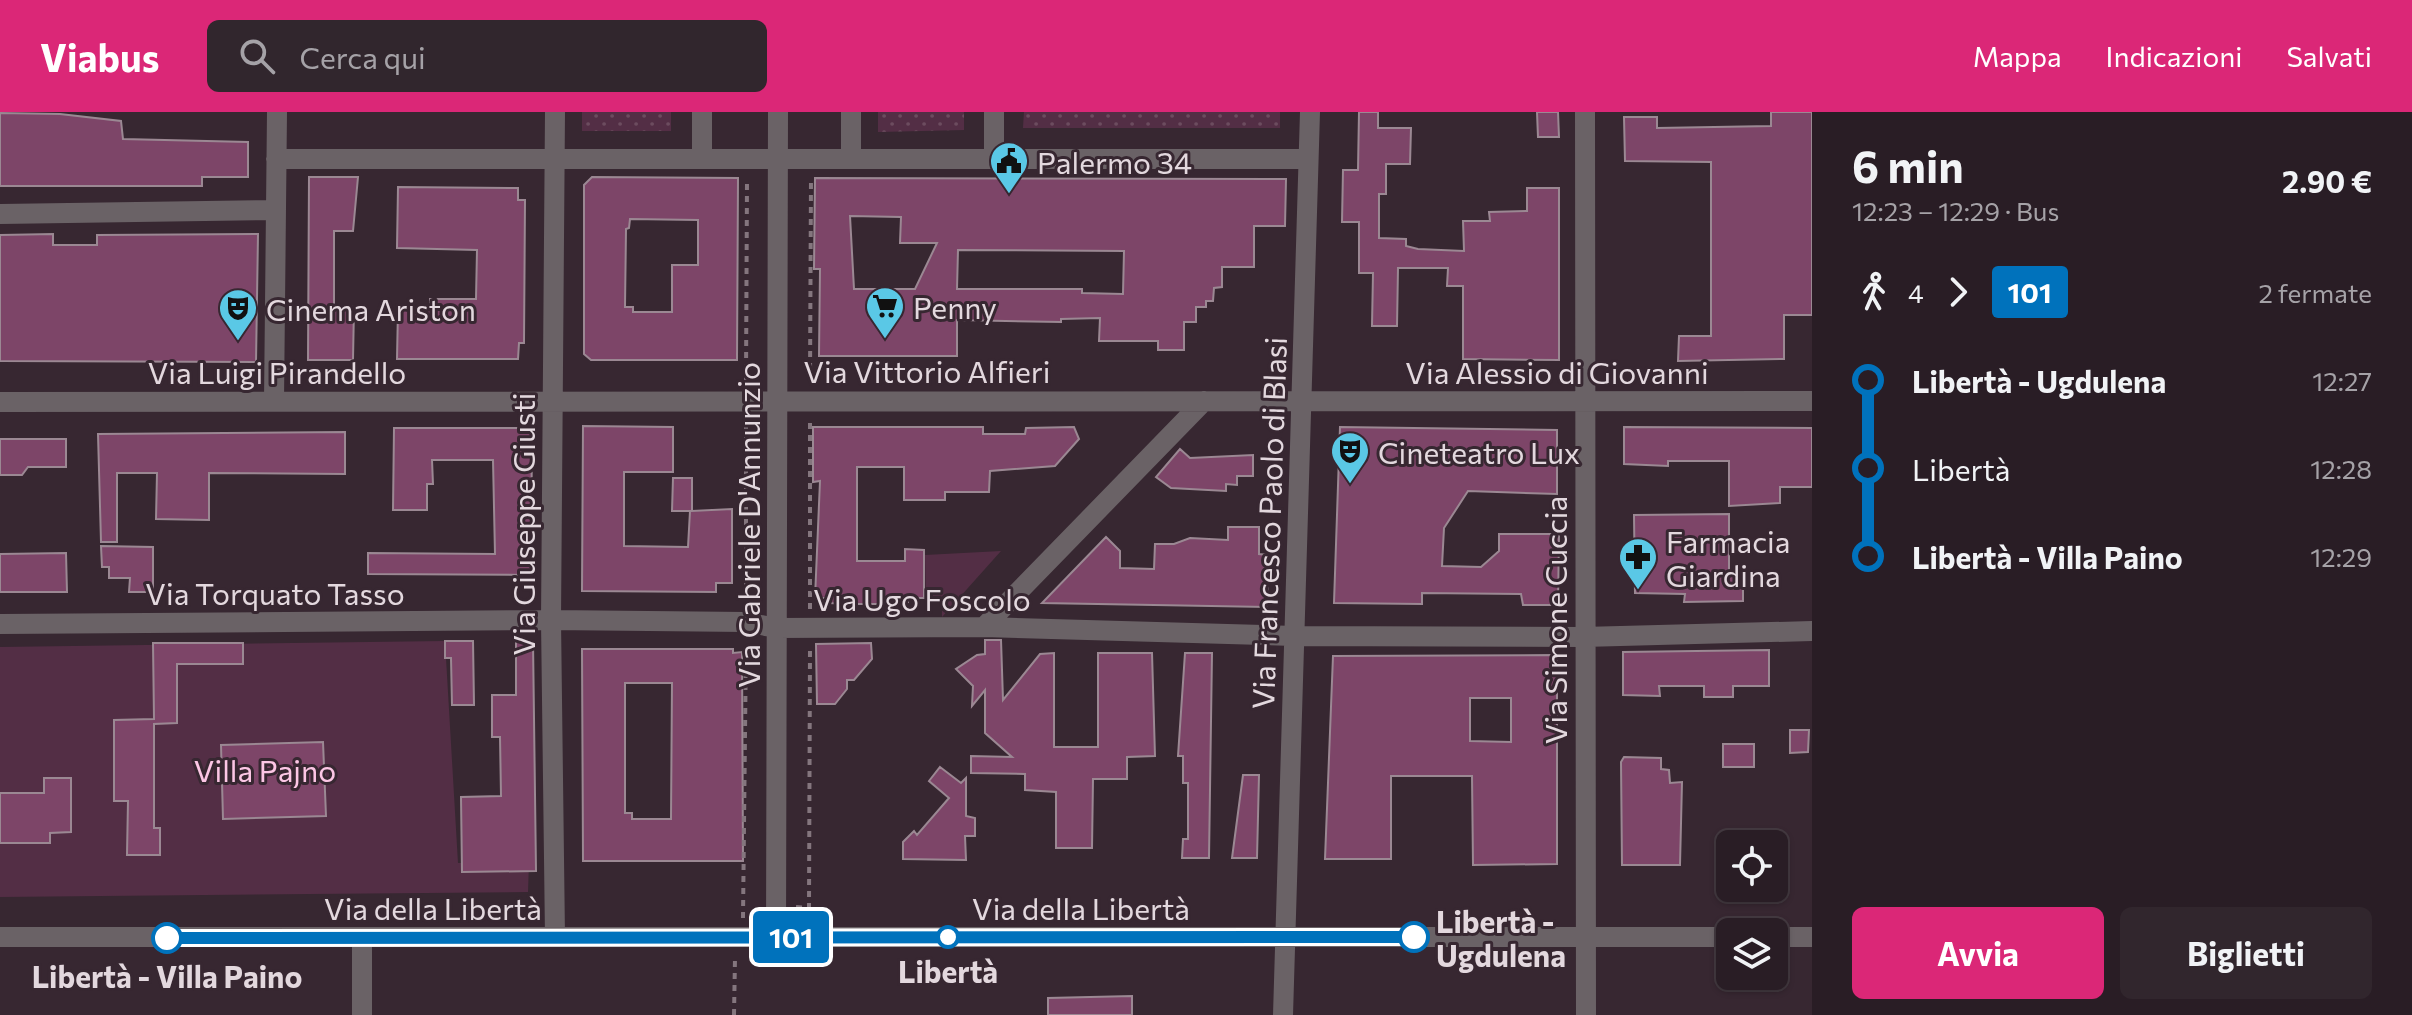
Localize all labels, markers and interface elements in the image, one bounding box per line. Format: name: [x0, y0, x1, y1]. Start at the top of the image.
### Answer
search box: [207, 20, 767, 92]
text: Viabus: [40, 33, 159, 80]
icon: search: [235, 34, 279, 78]
text: Cerca qui: [299, 38, 426, 75]
text: Mappa: [1973, 39, 2062, 73]
text: Indicazioni: [2106, 39, 2242, 73]
text: Salvati: [2286, 39, 2372, 73]
text: 6 min: [1852, 138, 1964, 192]
public building icon: Palermo 34: [988, 140, 1030, 195]
place label: Palermo 34: [1037, 143, 1192, 180]
text: 2.90 €: [2282, 162, 2372, 199]
text: 12:23 – 12:29 · Bus: [1852, 195, 2059, 226]
icon: walk: [1852, 270, 1896, 314]
icon: forward: [1936, 270, 1980, 314]
text: 101: [2008, 275, 2052, 309]
text: 4: [1908, 277, 1924, 308]
text: 2 fermate: [2258, 277, 2372, 308]
supermarket icon: Penny: [864, 285, 906, 340]
theatre icon: Cinema Ariston: [217, 287, 259, 342]
place label: Penny: [913, 288, 997, 325]
place label: Cinema Ariston: [266, 290, 476, 327]
street label: Via Francesco Paolo di Blasi: [1243, 336, 1293, 710]
street label: Via Vittorio Alfieri: [803, 352, 1051, 389]
street label: Via Luigi Pirandello: [148, 353, 406, 390]
street label: Via Alessio di Giovanni: [1405, 353, 1709, 390]
street label: Via Gabriele D'Annunzio: [729, 362, 766, 688]
text: Libertà - Ugdulena: [1912, 362, 2166, 399]
text: 12:27: [2312, 365, 2372, 396]
street label: Via Giuseppe Giusti: [504, 393, 541, 655]
theatre icon: Cineteatro Lux: [1329, 430, 1371, 485]
place label: Cineteatro Lux: [1378, 433, 1580, 470]
text: Libertà: [1912, 450, 2010, 487]
text: 12:28: [2310, 453, 2372, 484]
street label: Via Simone Cuccia: [1536, 496, 1573, 744]
place label: Farmacia Giardina: [1666, 522, 1790, 593]
pharmacy icon: Farmacia Giardina: [1617, 536, 1659, 591]
text: Libertà - Villa Paino: [1912, 538, 2183, 575]
text: 12:29: [2310, 541, 2372, 572]
street label: Via Torquato Tasso: [145, 574, 405, 611]
street label: Via Ugo Foscolo: [813, 580, 1031, 617]
park label: Villa Pajno: [194, 751, 336, 788]
map controls: [1716, 830, 1788, 990]
button: locate: [1716, 830, 1788, 902]
street label: Via della Libertà: [324, 889, 542, 926]
street label: Via della Libertà: [972, 889, 1190, 926]
place label: Libertà - Ugdulena: [1436, 902, 1566, 973]
button: Avvia: [1852, 907, 2104, 999]
button: Biglietti: [2120, 907, 2372, 999]
line badge: 101: [745, 911, 837, 963]
button: layers: [1716, 918, 1788, 990]
text: 101: [769, 920, 813, 954]
marker: Libertà - Ugdulena: [1399, 922, 1429, 952]
marker: Libertà - Villa Paino: [152, 923, 182, 953]
marker: Libertà: [937, 926, 959, 948]
place label: Libertà: [898, 952, 998, 989]
place label: Libertà - Villa Paino: [32, 957, 302, 994]

